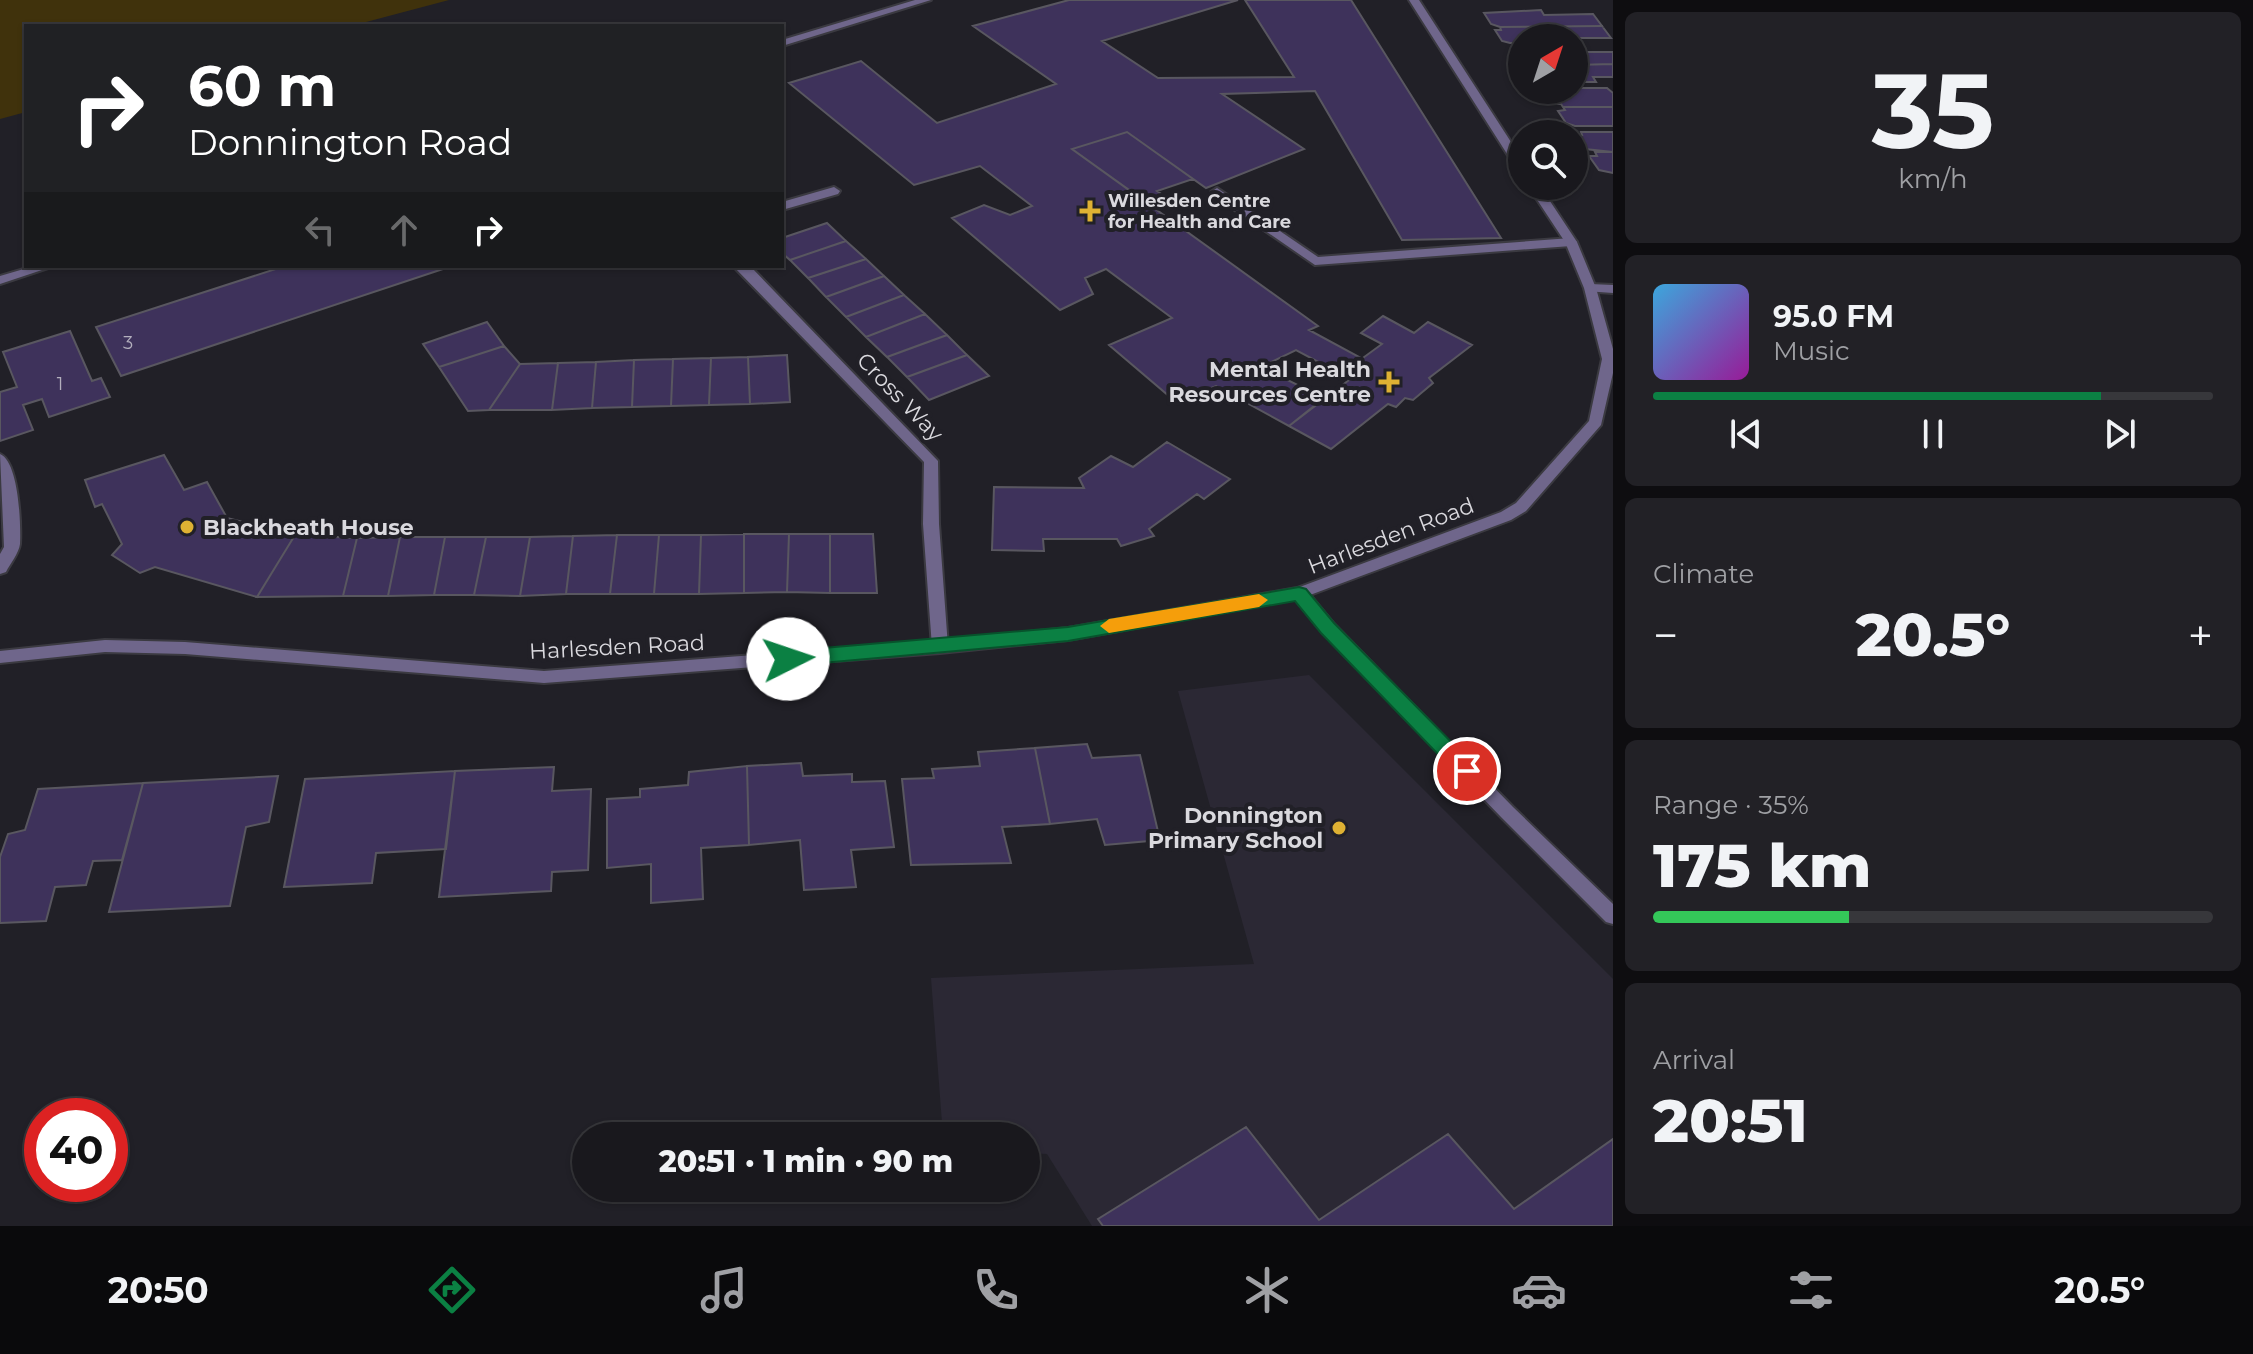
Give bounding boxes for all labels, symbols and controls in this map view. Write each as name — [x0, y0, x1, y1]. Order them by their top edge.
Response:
north arrow — [1508, 24, 1588, 104]
map controls — [1508, 24, 1588, 200]
text: 35 — [1872, 47, 1994, 174]
text: 60 m — [188, 52, 336, 120]
icon: right — [56, 56, 160, 160]
text: Donnington Road — [188, 120, 512, 164]
button: search — [1508, 120, 1588, 200]
text: km/h — [1898, 163, 1968, 195]
place label: Willesden Centre for Health and Care — [1108, 190, 1291, 233]
marker: Willesden Centre for Health and Care — [1079, 200, 1101, 222]
icon: left — [298, 208, 342, 252]
icon: ahead — [382, 208, 426, 252]
icon: right — [466, 208, 510, 252]
text: 95.0 FM — [1773, 298, 1894, 335]
house number: 3 — [123, 332, 133, 354]
text: Music — [1773, 335, 1850, 367]
street label: Cross Way — [851, 347, 949, 447]
place label: Mental Health Resources Centre — [1168, 356, 1371, 408]
marker: Mental Health Resources Centre — [1378, 371, 1400, 393]
house number: 1 — [57, 373, 63, 395]
icon: previous — [1724, 412, 1768, 456]
icon: pause — [1911, 412, 1955, 456]
icon: next — [2098, 412, 2142, 456]
street label: Harlesden Road — [1304, 492, 1478, 580]
place label: Blackheath House — [203, 514, 414, 541]
marker: Blackheath House — [178, 518, 196, 536]
text: Climate — [1653, 558, 1754, 590]
text: 20.5° — [1856, 598, 2010, 671]
text: − — [1653, 608, 1678, 662]
text: + — [2188, 608, 2213, 662]
position arrow — [746, 617, 830, 701]
street label: Harlesden Road — [528, 629, 706, 665]
pin — [1433, 737, 1501, 805]
icon: arrive — [1445, 749, 1489, 793]
text: Range · 35% — [1653, 789, 1809, 821]
place label: Donnington Primary School — [1148, 802, 1323, 854]
marker: Donnington Primary School — [1330, 819, 1348, 837]
text: 175 km — [1653, 829, 1871, 902]
text: Arrival — [1653, 1044, 1735, 1076]
text: 20:51 — [1653, 1084, 1808, 1157]
speed limit sign: 40 — [24, 1098, 128, 1202]
text: 20:51 · 1 min · 90 m — [659, 1143, 953, 1180]
icon: directions — [424, 1262, 480, 1318]
icon: music — [696, 1262, 752, 1318]
icon: phone — [968, 1262, 1024, 1318]
icon: climate — [1239, 1262, 1295, 1318]
icon: car — [1511, 1262, 1567, 1318]
icon: filters — [1783, 1262, 1839, 1318]
text: 20:50 — [108, 1268, 209, 1312]
text: 20.5° — [2054, 1268, 2145, 1312]

